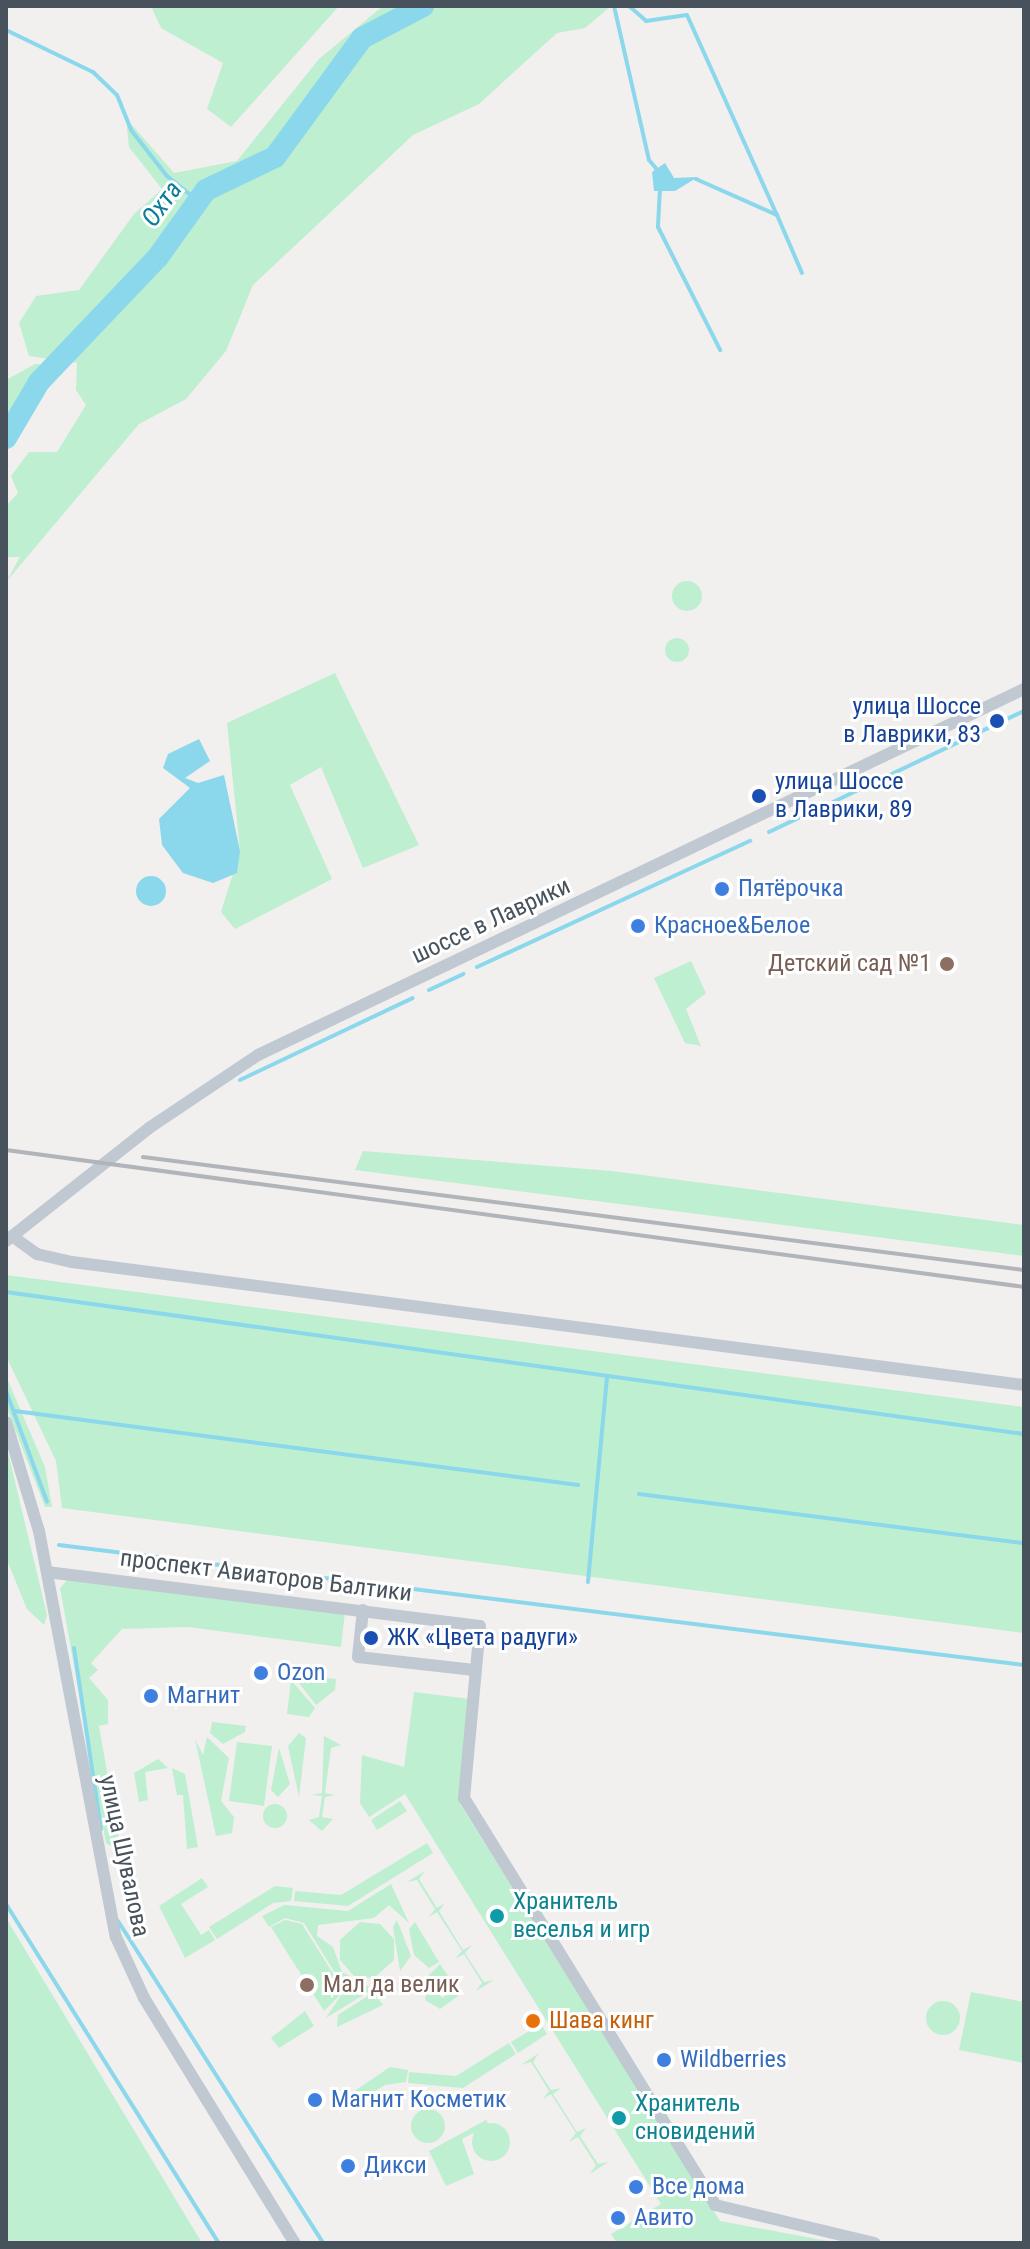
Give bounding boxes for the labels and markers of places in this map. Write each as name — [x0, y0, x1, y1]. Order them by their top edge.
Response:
place label: улица Шоссе в Лаврики, 83 — [843, 693, 981, 749]
marker: улица Шоссе в Лаврики, 83 — [988, 712, 1006, 730]
place label: улица Шоссе в Лаврики, 89 — [775, 768, 913, 824]
marker: улица Шоссе в Лаврики, 89 — [750, 787, 768, 805]
place label: Пятёрочка — [738, 875, 843, 903]
marker: Пятёрочка — [713, 880, 731, 898]
place label: Красное&Белое — [654, 912, 810, 940]
marker: Красное&Белое — [629, 917, 647, 935]
place label: Детский сад №1 — [768, 950, 931, 978]
marker: Детский сад №1 — [938, 955, 956, 973]
place label: ЖК «Цвета радуги» — [387, 1624, 578, 1652]
marker: ЖК «Цвета радуги» — [362, 1629, 380, 1647]
place label: Ozon — [277, 1659, 325, 1687]
marker: Ozon — [252, 1664, 270, 1682]
place label: Магнит — [167, 1682, 240, 1710]
marker: Магнит — [142, 1687, 160, 1705]
place label: Хранитель веселья и игр — [513, 1888, 650, 1944]
marker: Хранитель веселья и игр — [488, 1907, 506, 1925]
place label: Мал да велик — [323, 1971, 460, 1999]
marker: Мал да велик — [298, 1976, 316, 1994]
place label: Шава кинг — [549, 2007, 654, 2035]
marker: Шава кинг — [524, 2012, 542, 2030]
place label: Wildberries — [680, 2046, 787, 2074]
marker: Wildberries — [655, 2051, 673, 2069]
place label: Магнит Косметик — [331, 2086, 507, 2114]
place label: Хранитель сновидений — [635, 2090, 755, 2146]
marker: Магнит Косметик — [306, 2091, 324, 2109]
marker: Хранитель сновидений — [610, 2109, 628, 2127]
place label: Дикси — [364, 2152, 427, 2180]
marker: Дикси — [339, 2157, 357, 2175]
place label: Все дома — [652, 2173, 745, 2201]
marker: Все дома — [627, 2178, 645, 2196]
place label: Авито — [634, 2204, 694, 2232]
marker: Авито — [609, 2209, 627, 2227]

